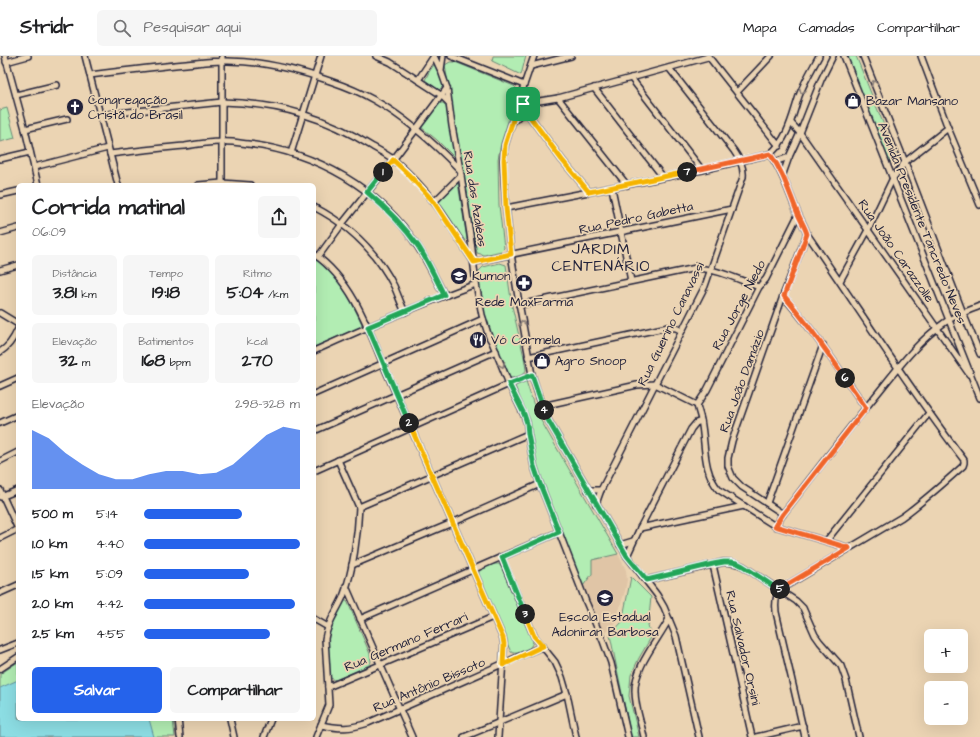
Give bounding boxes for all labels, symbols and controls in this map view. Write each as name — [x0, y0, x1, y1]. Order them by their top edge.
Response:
search box — [97, 10, 377, 46]
text: Stridr — [20, 14, 73, 41]
icon: search — [111, 17, 133, 39]
text: Pesquisar aqui — [143, 17, 241, 38]
text: Mapa — [743, 18, 777, 38]
text: Camadas — [799, 18, 855, 38]
text: Compartilhar — [877, 18, 960, 38]
one-way arrow — [871, 80, 879, 88]
pin — [506, 87, 540, 121]
one-way arrow — [798, 87, 806, 94]
place label: Congregação Cristã do Brasil — [88, 91, 183, 124]
shop icon: Bazar Mansano — [843, 91, 863, 111]
place label: Bazar Mansano — [866, 92, 959, 110]
icon: arrive — [512, 93, 534, 115]
church icon: Congregação Cristã do Brasil — [65, 97, 85, 117]
street label: Avenida Presidente Tancredo Neves — [873, 119, 971, 327]
street label: Rua das Azaléas — [459, 150, 491, 248]
pin: 1 — [373, 162, 393, 182]
pin: 7 — [677, 162, 697, 182]
text: 1 — [382, 164, 384, 179]
text: 7 — [684, 164, 690, 179]
text: Corrida matinal — [32, 192, 185, 223]
button: share — [258, 196, 300, 238]
street label: Rua João Carazzolle — [854, 196, 938, 306]
street label: Rua Pedro Gabetta — [577, 197, 695, 239]
text: 06:09 — [32, 223, 66, 241]
district label: JARDIM CENTENÁRIO — [551, 239, 651, 277]
street label: Rua Jorge Niedo — [708, 256, 771, 353]
street label: Rua Guerino Canavassi — [633, 259, 709, 389]
text: Distância — [53, 266, 97, 281]
text: Tempo — [149, 266, 183, 281]
text: Ritmo — [243, 266, 272, 281]
school or university icon: Kumon — [449, 266, 469, 286]
place label: Kumon — [472, 267, 511, 285]
pharmacy icon: Rede MaxFarma — [514, 273, 534, 293]
text: 3.81 — [53, 281, 77, 305]
text: 19:18 — [152, 281, 180, 305]
text: 5:04 — [226, 281, 264, 305]
text: km — [77, 287, 97, 302]
text: /km — [264, 287, 288, 302]
place label: Rede MaxFarma — [475, 293, 573, 311]
one-way arrow — [518, 320, 527, 326]
street label: Rua João Damázio — [715, 326, 769, 435]
restaurant icon: Vó Carmela — [468, 330, 488, 350]
place label: Vó Carmela — [491, 331, 561, 349]
text: Elevação — [53, 334, 97, 349]
text: Batimentos — [138, 334, 194, 349]
text: kcal — [247, 334, 268, 349]
text: 32 — [59, 349, 77, 373]
text: 168 — [141, 349, 165, 373]
text: 270 — [242, 349, 273, 373]
shop icon: Agro Snoop — [532, 351, 552, 371]
place label: Agro Snoop — [555, 352, 626, 371]
text: m — [77, 355, 90, 370]
text: bpm — [165, 355, 191, 370]
one-way arrow — [497, 361, 505, 368]
pin: 6 — [835, 368, 855, 388]
text: 6 — [842, 370, 848, 385]
text: Elevação — [32, 395, 84, 413]
text: 298–328 m — [235, 395, 300, 413]
pin: 4 — [534, 400, 554, 420]
text: 4 — [540, 402, 548, 417]
pin: 2 — [399, 413, 419, 433]
text: 2 — [406, 415, 412, 430]
text: 500 m — [32, 505, 73, 523]
text: 5:14 — [96, 505, 118, 523]
text: 1.0 km — [32, 535, 67, 553]
text: 4:40 — [96, 535, 124, 553]
text: 1.5 km — [32, 565, 68, 583]
text: 5:09 — [96, 565, 123, 583]
pin: 5 — [770, 579, 790, 599]
text: 5 — [776, 581, 784, 596]
school or university icon: Escola Estadual Adoniran Barbosa — [595, 588, 615, 608]
street label: Rua Salvador Orsini — [721, 589, 765, 707]
text: 2.0 km — [32, 595, 73, 613]
text: 4:42 — [96, 595, 123, 613]
pin: 3 — [515, 604, 535, 624]
text: 3 — [522, 606, 528, 621]
street label: Rua Germano Ferrari — [341, 608, 471, 676]
place label: Escola Estadual Adoniran Barbosa — [551, 608, 659, 641]
text: 2.5 km — [32, 625, 74, 643]
text: 4:55 — [96, 625, 125, 643]
map controls — [924, 629, 968, 725]
button: + — [924, 629, 968, 673]
street label: Rua Antônio Bissoto — [370, 653, 488, 717]
button: Salvar — [32, 667, 162, 713]
button: Compartilhar — [170, 667, 300, 713]
button: − — [924, 681, 968, 725]

